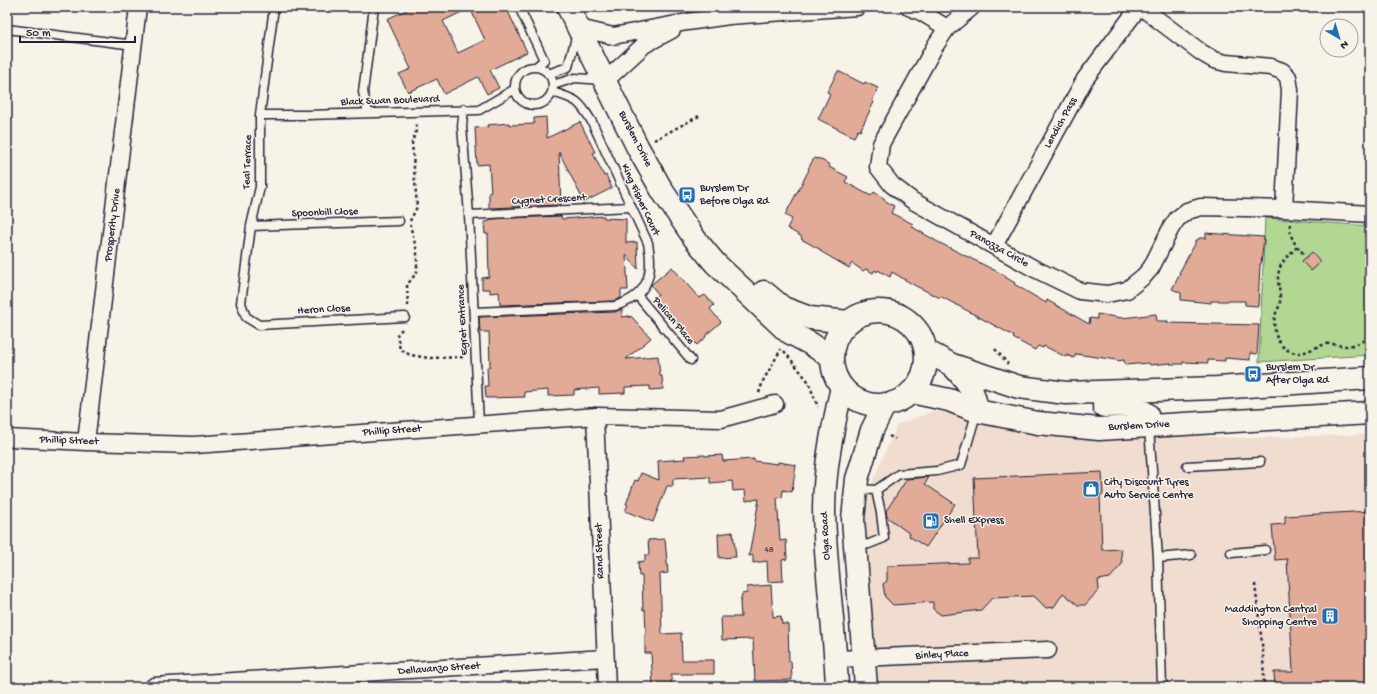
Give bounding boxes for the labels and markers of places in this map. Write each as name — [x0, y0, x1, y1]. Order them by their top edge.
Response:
place label: Burslem Dr Before Olga Rd — [699, 183, 770, 208]
bus stop icon: Burslem Dr Before Olga Rd — [677, 185, 697, 205]
place label: Burslem Dr After Olga Rd — [1265, 362, 1330, 387]
bus stop icon: Burslem Dr After Olga Rd — [1243, 364, 1263, 384]
place label: City Discount Tyres Auto Service Centre — [1104, 477, 1194, 502]
shop icon: City Discount Tyres Auto Service Centre — [1081, 479, 1101, 499]
fuel station icon: Shell Express — [921, 511, 941, 531]
place label: Shell Express — [944, 515, 1005, 527]
place label: Maddington Central Shopping Centre — [1225, 604, 1318, 629]
building icon: Maddington Central Shopping Centre — [1320, 606, 1340, 626]

